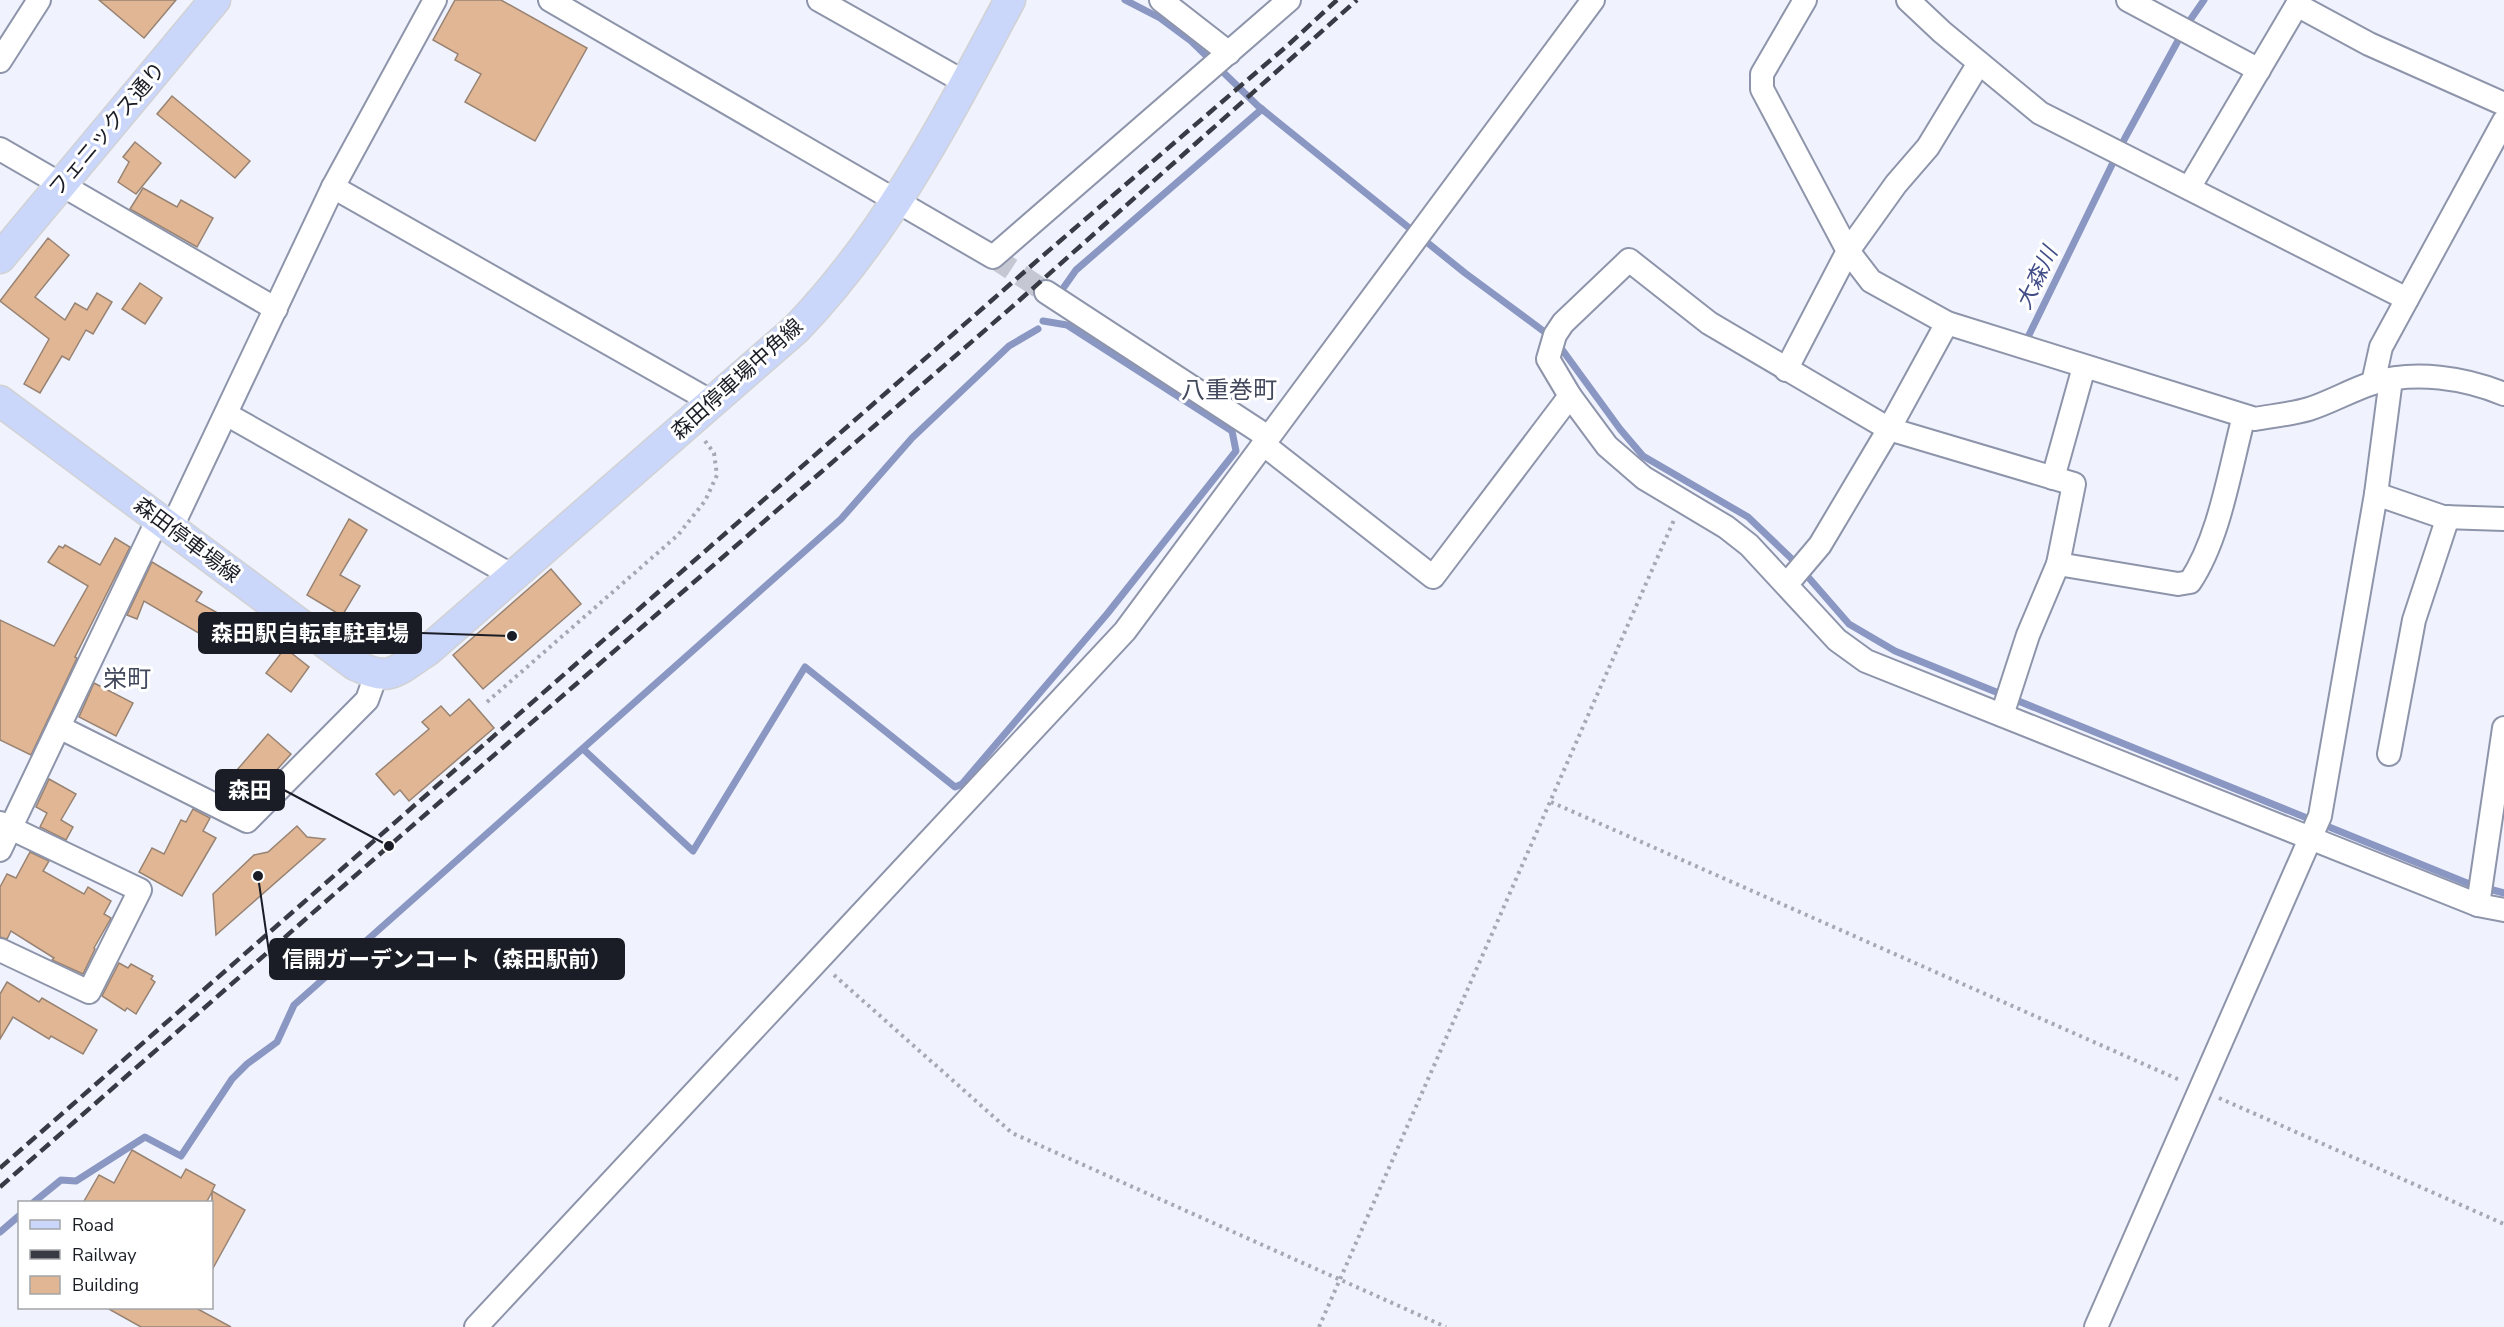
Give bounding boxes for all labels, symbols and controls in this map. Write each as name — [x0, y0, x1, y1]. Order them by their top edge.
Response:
street label: フェニックス通り — [42, 56, 172, 202]
water label: 大森川 — [2009, 240, 2066, 314]
street label: 森田停車場中角線 — [665, 312, 809, 446]
district label: 八重巻町 — [1181, 374, 1277, 406]
street label: 森田停車場線 — [128, 491, 246, 589]
callout: 森田駅自転車駐車場 — [199, 613, 421, 653]
text: 森田駅自転車駐車場 — [211, 619, 409, 649]
district label: 栄町 — [103, 663, 151, 695]
callout: 森田 — [216, 770, 284, 810]
text: 森田 — [228, 776, 272, 806]
callout: 信開ガーデンコート（森田駅前） — [270, 939, 624, 979]
text: 信開ガーデンコート（森田駅前） — [282, 945, 612, 975]
legend — [18, 1201, 213, 1309]
text: Road — [72, 1213, 114, 1237]
text: Railway — [72, 1243, 137, 1267]
text: Building — [72, 1273, 139, 1297]

